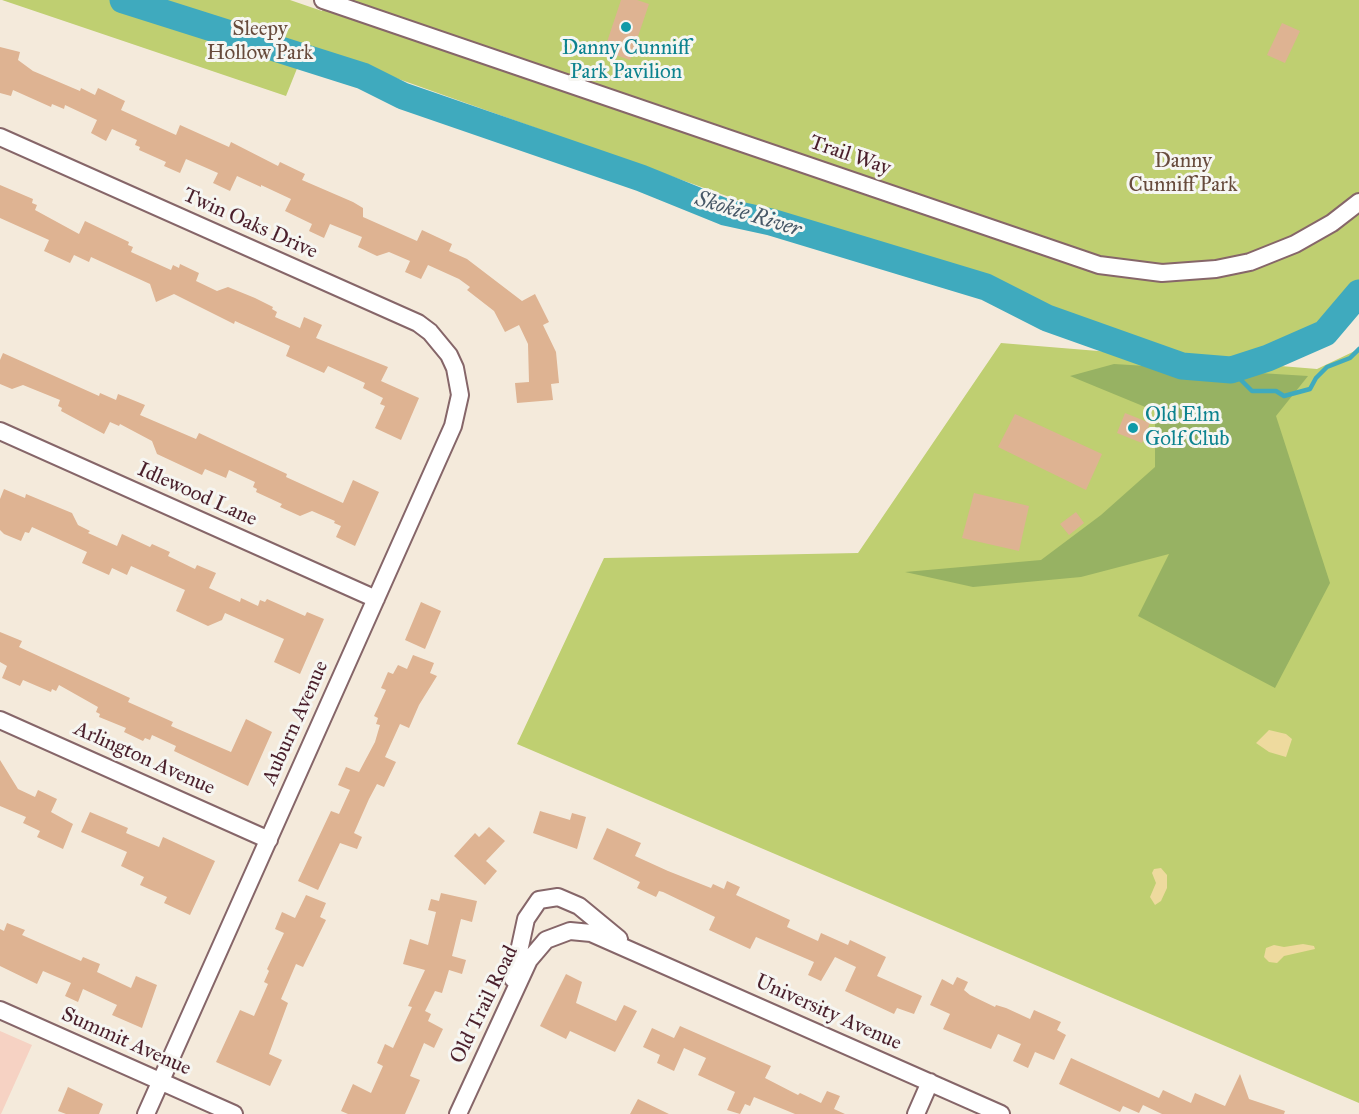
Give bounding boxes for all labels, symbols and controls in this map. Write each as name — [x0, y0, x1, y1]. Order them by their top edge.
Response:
park label: Sleepy Hollow Park — [207, 17, 313, 67]
marker: Danny Cunniff Park Pavilion — [619, 20, 633, 34]
place label: Danny Cunniff Park Pavilion — [562, 36, 690, 86]
street label: Trail Way — [806, 130, 894, 182]
park label: Danny Cunniff Park — [1128, 149, 1238, 199]
street label: Twin Oaks Drive — [179, 183, 321, 265]
water label: Skokie River — [692, 186, 804, 244]
place label: Old Elm Golf Club — [1145, 403, 1230, 453]
marker: Old Elm Golf Club — [1126, 421, 1140, 435]
street label: Idlewood Lane — [133, 457, 261, 533]
street label: Auburn Avenue — [257, 657, 335, 789]
street label: Arlington Avenue — [70, 717, 218, 801]
street label: Old Trail Road — [446, 942, 524, 1068]
street label: University Avenue — [751, 969, 905, 1057]
street label: Summit Avenue — [57, 1002, 195, 1082]

